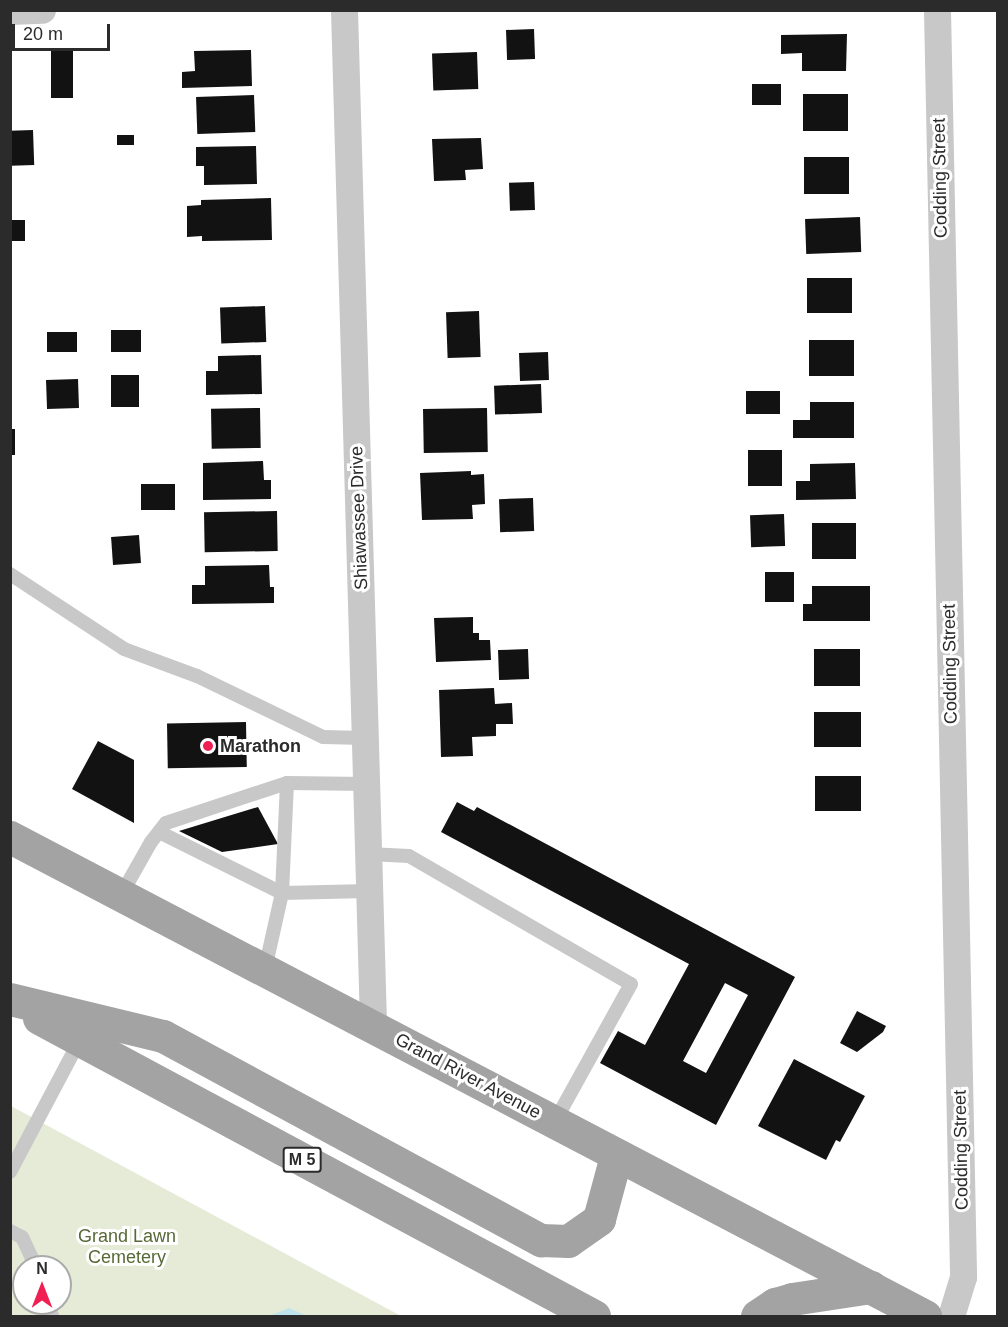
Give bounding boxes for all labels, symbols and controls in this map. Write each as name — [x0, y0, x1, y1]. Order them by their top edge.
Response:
scale bar — [15, 12, 112, 50]
text: 20 m — [23, 24, 63, 44]
street label: Codding Street — [928, 118, 952, 238]
street label: Shiawassee Drive — [346, 446, 372, 590]
street label: Codding Street — [938, 604, 962, 724]
place label: Marathon — [220, 735, 301, 757]
marker: Marathon — [201, 739, 215, 753]
street label: Grand River Avenue — [391, 1028, 545, 1124]
street label: Codding Street — [949, 1090, 973, 1210]
road number: M 5 — [282, 1147, 322, 1173]
park label: Grand Lawn Cemetery — [78, 1226, 176, 1268]
north arrow — [12, 1255, 72, 1315]
text: N — [36, 1260, 48, 1277]

